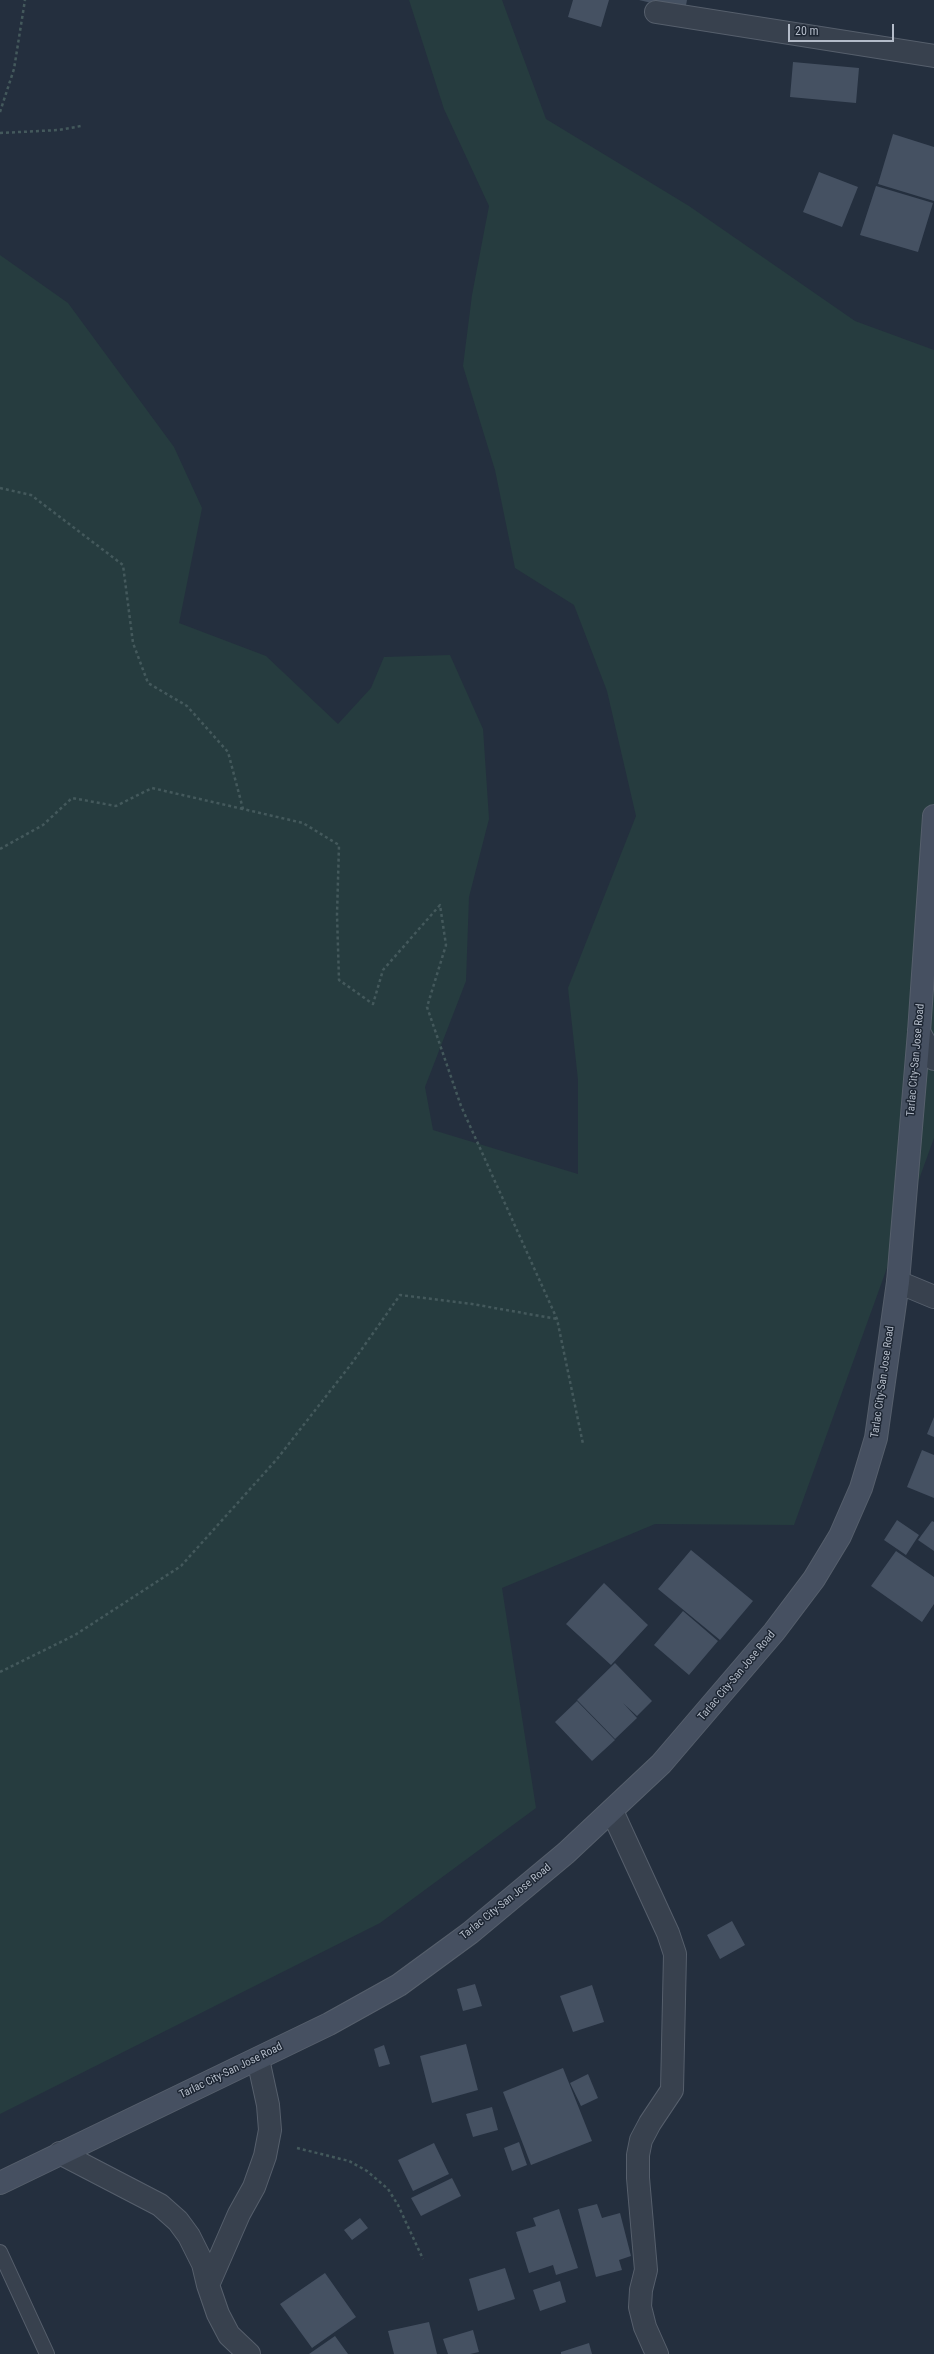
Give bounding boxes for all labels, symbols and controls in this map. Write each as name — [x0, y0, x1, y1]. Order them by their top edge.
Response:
scale bar — [790, 16, 896, 42]
text: 20 m — [795, 24, 819, 38]
street label: Tarlac City-San Jose Road — [905, 1003, 927, 1117]
street label: Tarlac City-San Jose Road — [869, 1325, 897, 1439]
street label: Tarlac City-San Jose Road — [696, 1629, 778, 1723]
street label: Tarlac City-San Jose Road — [458, 1861, 554, 1943]
street label: Tarlac City-San Jose Road — [177, 2040, 285, 2102]

